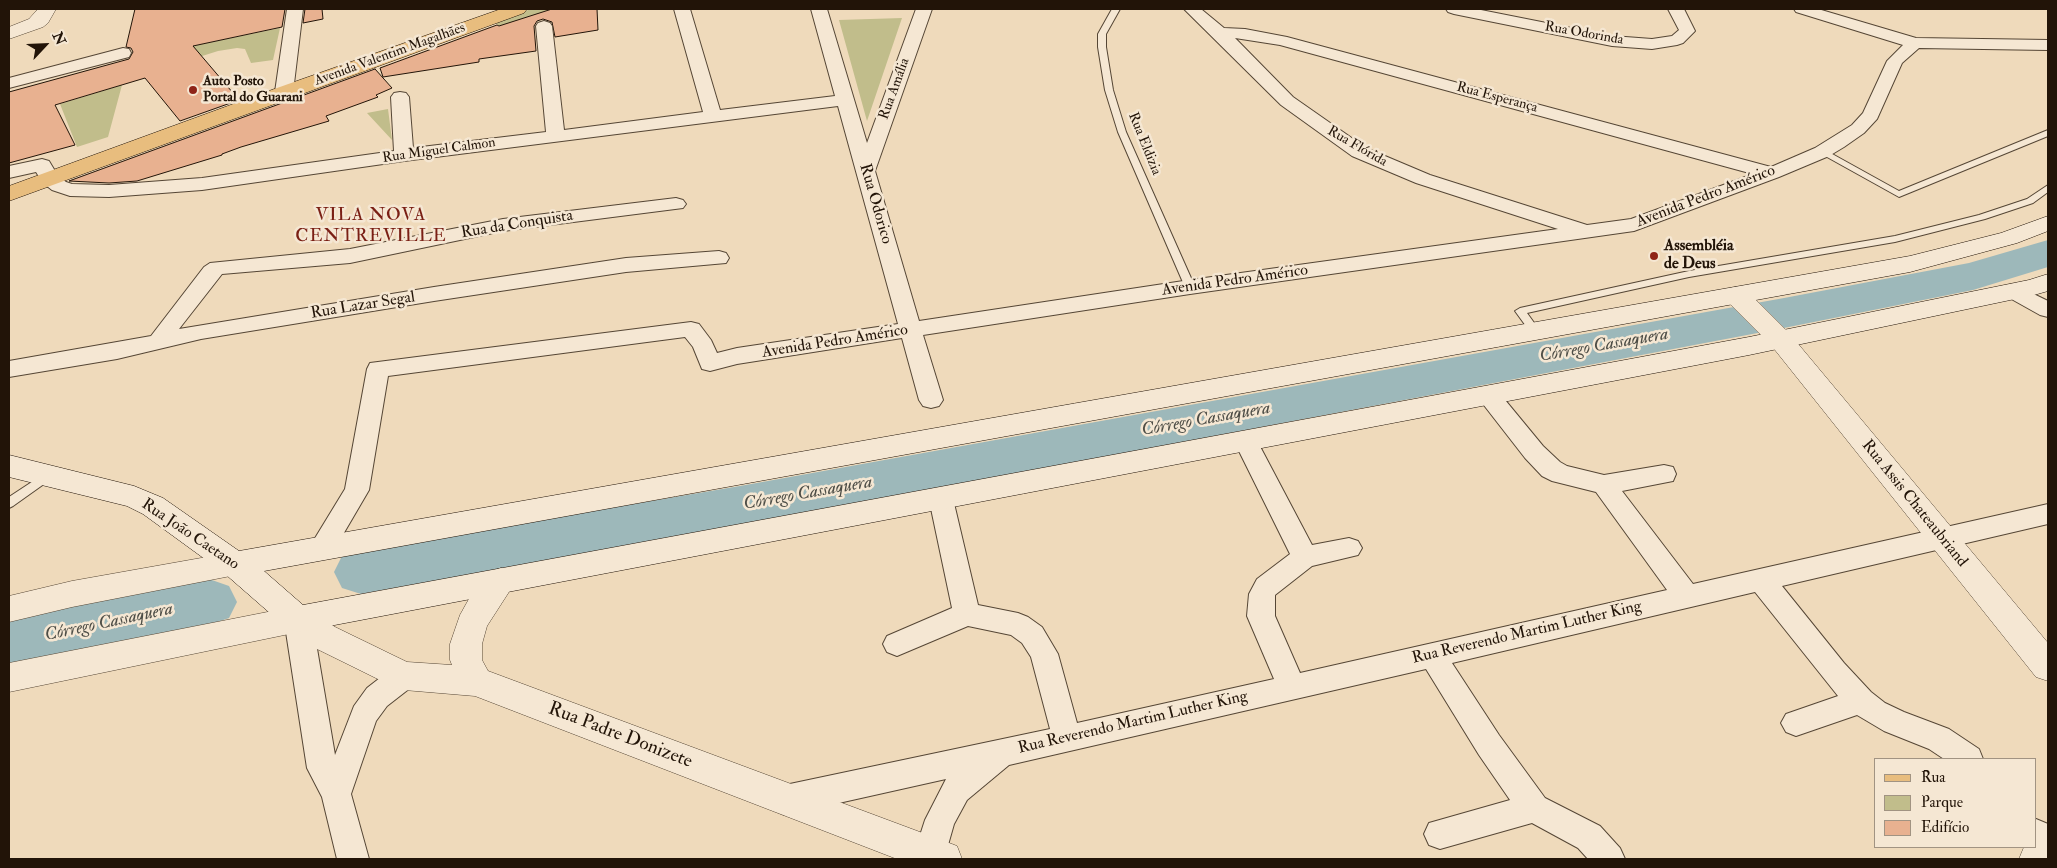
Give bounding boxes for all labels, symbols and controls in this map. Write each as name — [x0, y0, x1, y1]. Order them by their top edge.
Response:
street label: Rua Odorinda — [1543, 19, 1625, 49]
north arrow — [20, 20, 70, 70]
street label: Avenida Valentim Magalhães — [312, 20, 468, 90]
text: N — [49, 29, 69, 48]
street label: Rua Amália — [876, 56, 914, 122]
place label: Auto Posto Portal do Guarani — [203, 74, 303, 106]
street label: Rua Esperança — [1455, 79, 1539, 117]
marker: Auto Posto Portal do Guarani — [187, 84, 199, 96]
street label: Rua Eldizia — [1124, 110, 1164, 178]
street label: Rua Flórida — [1324, 123, 1390, 171]
street label: Rua Miguel Calmon — [381, 135, 497, 167]
street label: Rua Odorico — [854, 162, 896, 246]
street label: Avenida Pedro Américo — [1634, 162, 1778, 232]
district label: VILA NOVA CENTREVILLE — [294, 205, 448, 248]
street label: Rua da Conquista — [460, 207, 574, 243]
place label: Assembléia de Deus — [1664, 237, 1733, 275]
marker: Assembléia de Deus — [1648, 250, 1660, 262]
street label: Avenida Pedro Américo — [1161, 261, 1309, 301]
street label: Rua Lazar Segal — [309, 288, 417, 324]
street label: Avenida Pedro Américo — [761, 321, 909, 363]
water label: Córrego Cassaquera — [1538, 324, 1670, 368]
water label: Córrego Cassaquera — [1140, 398, 1272, 442]
street label: Rua Assis Chateaubriand — [1857, 437, 1971, 571]
water label: Córrego Cassaquera — [742, 472, 874, 516]
street label: Rua João Caetano — [138, 495, 242, 575]
street label: Rua Reverendo Martim Luther King — [1410, 597, 1644, 669]
water label: Córrego Cassaquera — [43, 599, 175, 647]
street label: Rua Reverendo Martim Luther King — [1016, 687, 1250, 759]
street label: Rua Padre Donizete — [545, 698, 695, 774]
legend — [1874, 758, 2037, 848]
text: Rua — [1921, 768, 1946, 787]
text: Parque — [1921, 793, 1963, 812]
text: Edifício — [1921, 818, 1969, 837]

